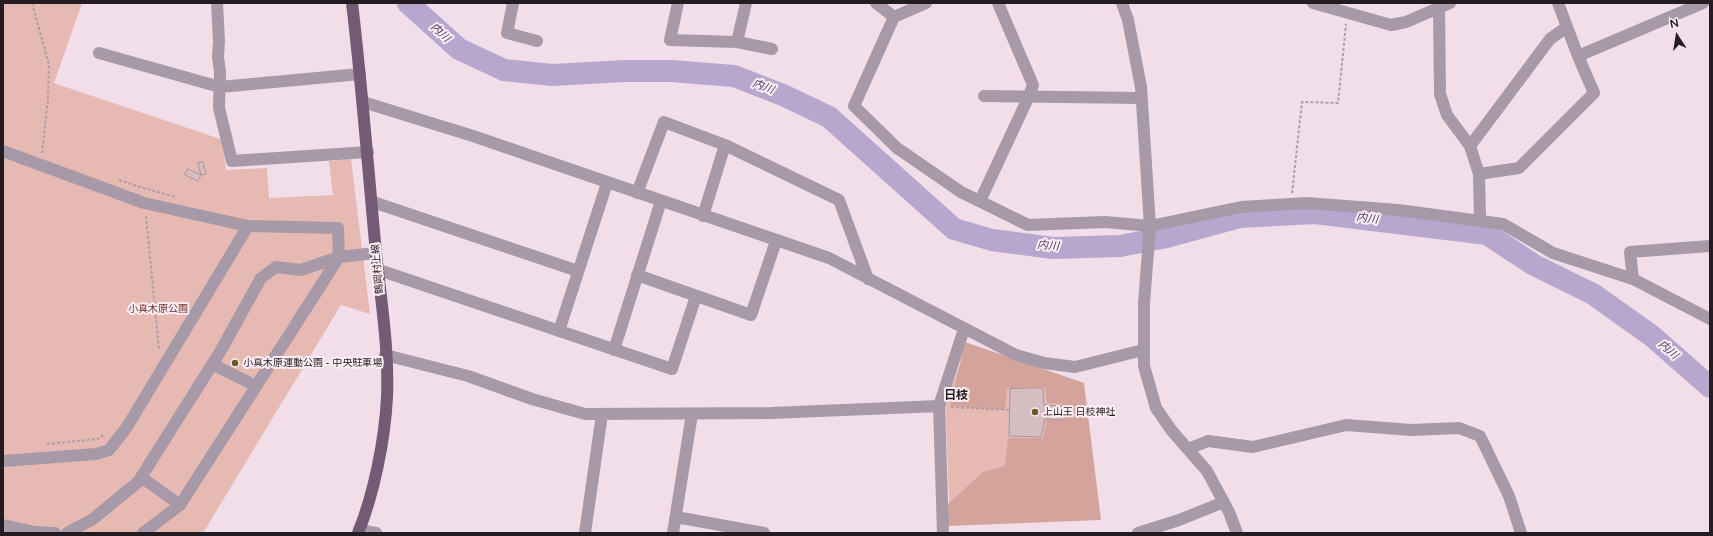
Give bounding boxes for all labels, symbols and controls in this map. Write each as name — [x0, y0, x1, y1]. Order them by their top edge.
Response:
north arrow — [1657, 16, 1697, 56]
text: N — [1669, 16, 1680, 31]
water label: 内川 — [427, 21, 453, 45]
water label: 内川 — [750, 77, 776, 97]
water label: 内川 — [1355, 211, 1379, 227]
water label: 内川 — [1036, 238, 1060, 254]
street label: 鶴岡村上線 — [370, 244, 386, 294]
park label: 小真木原公園 — [128, 303, 188, 315]
water label: 内川 — [1655, 338, 1681, 362]
place label: 小真木原運動公園 - 中央駐車場 — [243, 357, 382, 369]
marker: 小真木原運動公園 - 中央駐車場 — [230, 358, 240, 368]
district label: 日枝 — [944, 389, 968, 403]
place label: 上山王 日枝神社 — [1043, 406, 1116, 418]
marker: 上山王 日枝神社 — [1030, 407, 1040, 417]

